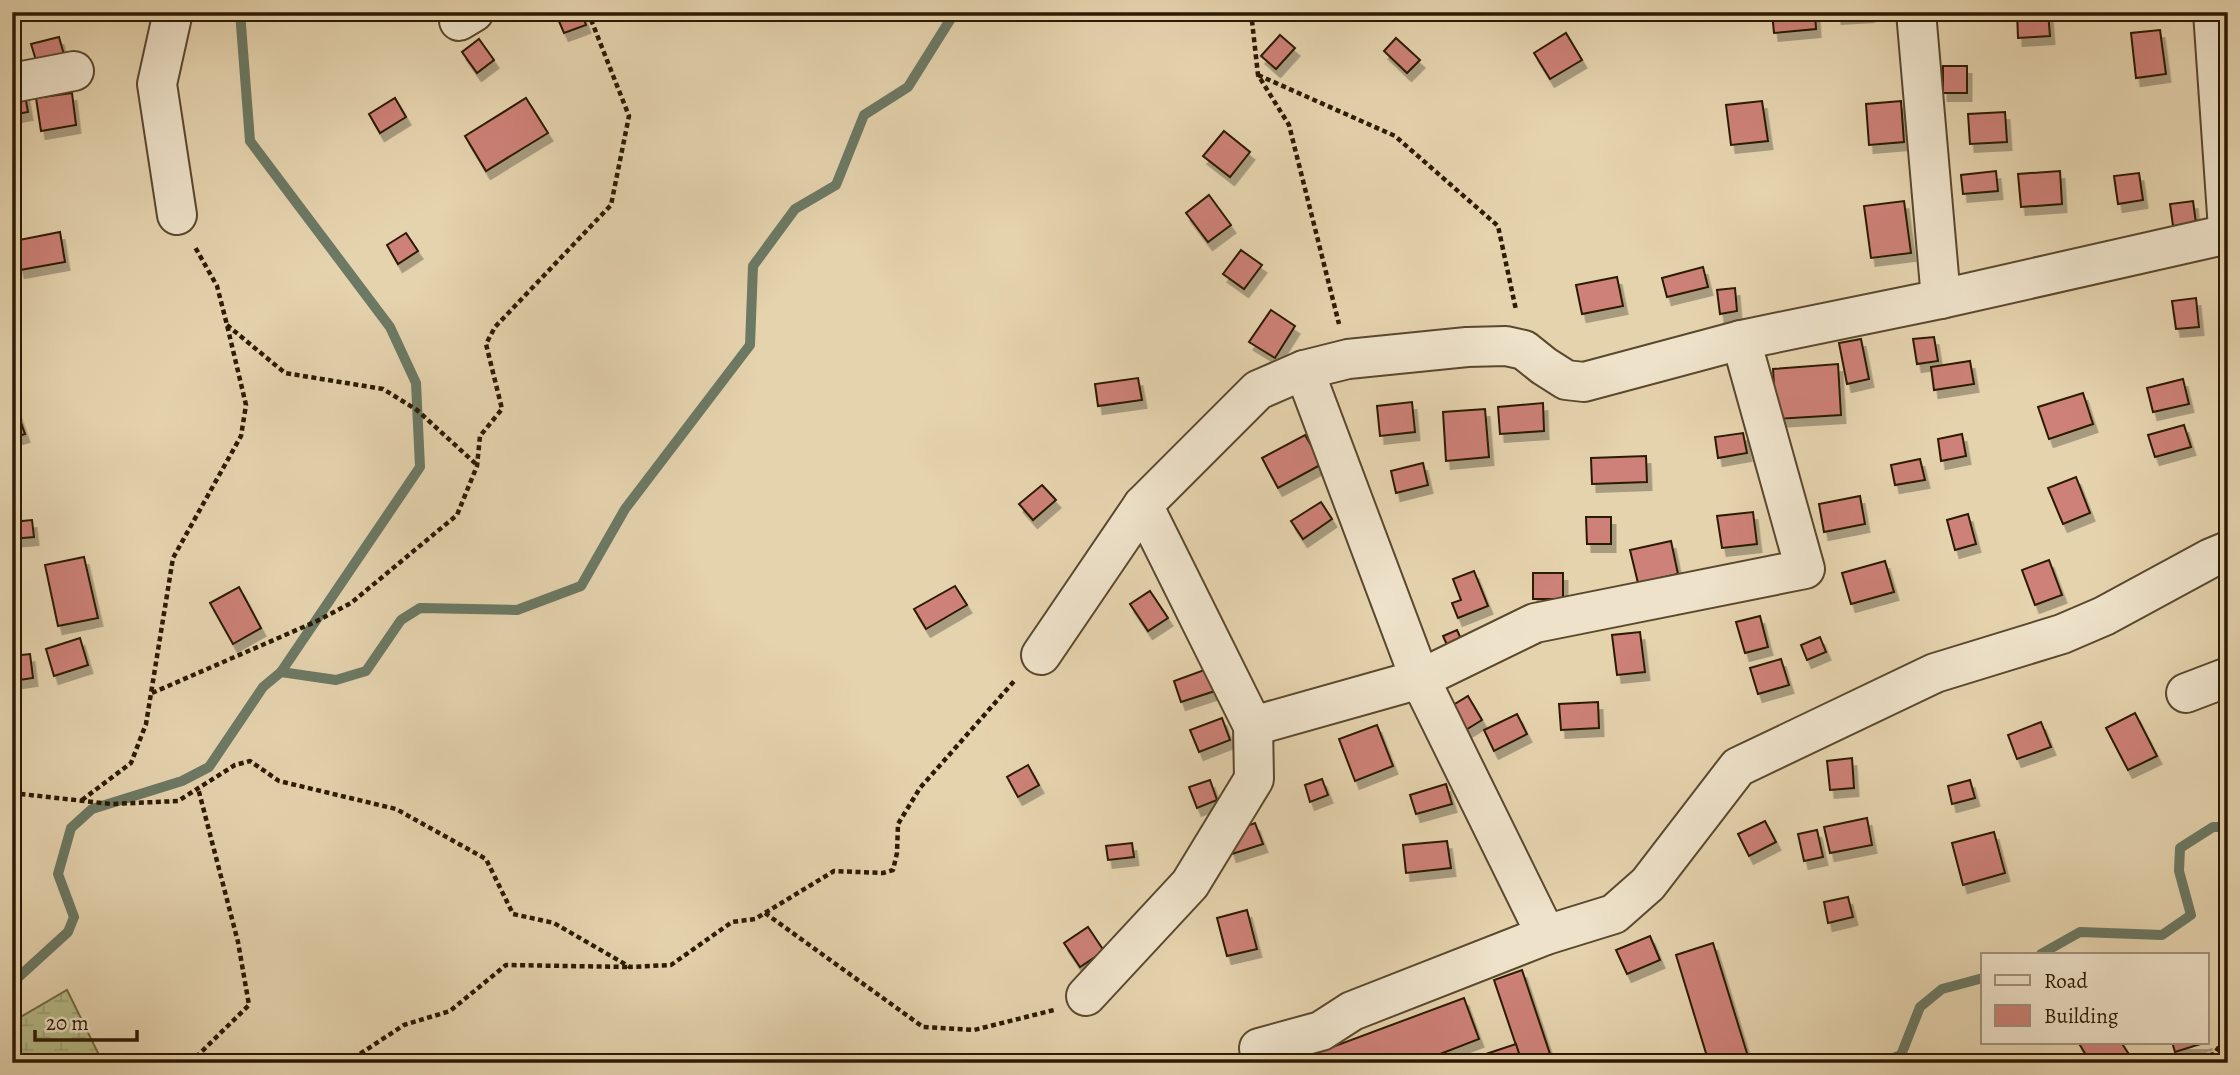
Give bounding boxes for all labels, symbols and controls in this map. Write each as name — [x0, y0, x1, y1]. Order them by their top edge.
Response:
legend — [1981, 953, 2208, 1044]
text: Road — [2044, 967, 2088, 995]
scale bar — [35, 998, 136, 1042]
text: Building — [2044, 1002, 2119, 1030]
text: 20 m — [46, 1009, 89, 1037]

